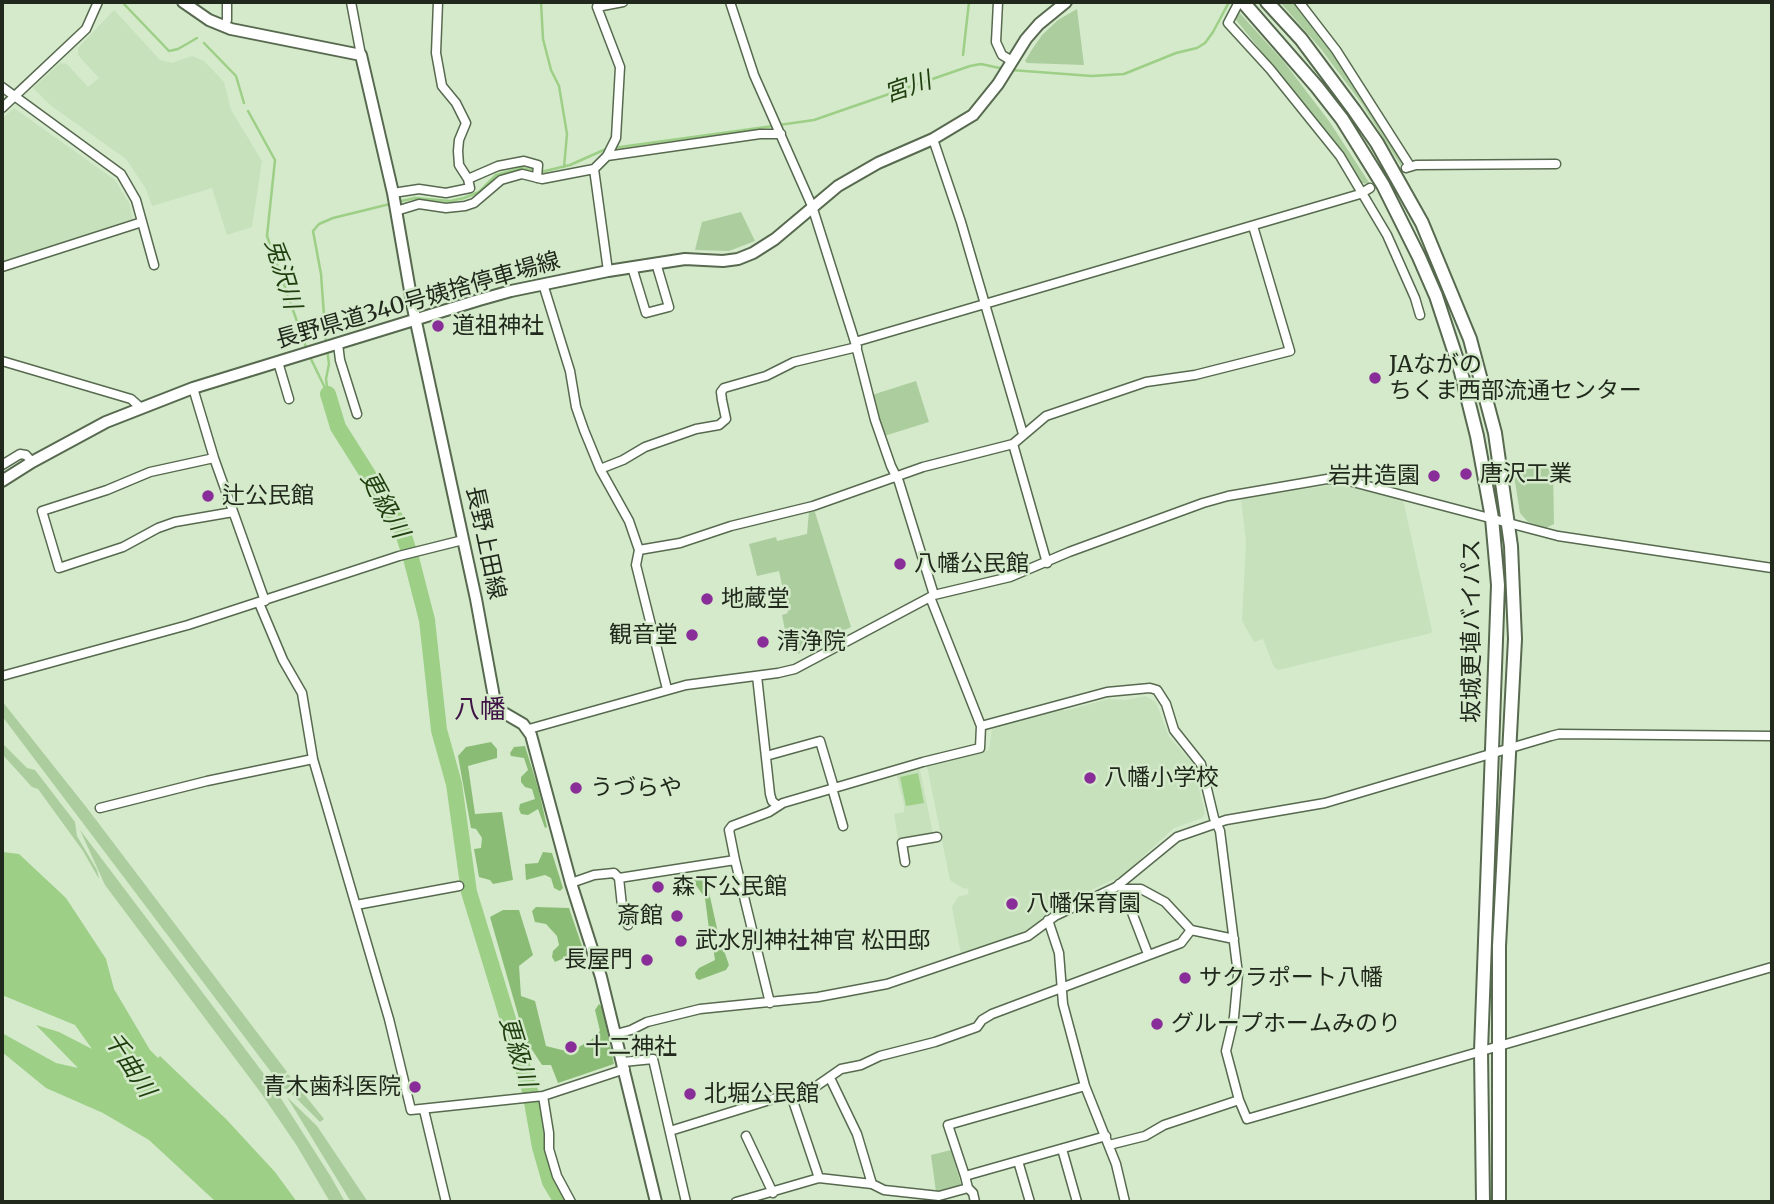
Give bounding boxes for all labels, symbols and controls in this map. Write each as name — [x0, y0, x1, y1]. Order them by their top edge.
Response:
water label: 宮川 — [881, 67, 935, 109]
water label: 兎沢川 — [258, 235, 306, 313]
street label: 長野県道340号姨捨停車場線 — [273, 247, 563, 355]
place label: 道祖神社 — [452, 312, 544, 340]
marker: 道祖神社 — [430, 318, 446, 334]
place label: JAながの ちくま西部流通センター — [1389, 351, 1642, 405]
marker: JAながの ちくま西部流通センター — [1367, 370, 1383, 386]
place label: 唐沢工業 — [1480, 460, 1572, 488]
place label: 岩井造園 — [1328, 462, 1420, 490]
marker: 唐沢工業 — [1458, 466, 1474, 482]
water label: 更級川 — [354, 467, 414, 543]
marker: 岩井造園 — [1426, 468, 1442, 484]
place label: 辻公民館 — [222, 482, 314, 510]
street label: 長野上田線 — [460, 484, 510, 602]
marker: 辻公民館 — [200, 488, 216, 504]
street label: 坂城更埴バイパス — [1458, 539, 1486, 723]
place label: 八幡公民館 — [914, 550, 1029, 578]
marker: 八幡公民館 — [892, 556, 908, 572]
place label: 地蔵堂 — [721, 585, 790, 613]
marker: 地蔵堂 — [699, 591, 715, 607]
place label: 観音堂 — [609, 621, 678, 649]
marker: 観音堂 — [684, 627, 700, 643]
place label: 清浄院 — [777, 628, 846, 656]
marker: 清浄院 — [755, 634, 771, 650]
district label: 八幡 — [454, 695, 506, 727]
place label: 八幡小学校 — [1104, 764, 1219, 792]
marker: 八幡小学校 — [1082, 770, 1098, 786]
place label: うづらや — [590, 774, 682, 802]
marker: うづらや — [568, 780, 584, 796]
place label: 森下公民館 — [672, 873, 787, 901]
marker: 森下公民館 — [650, 879, 666, 895]
place label: 八幡保育園 — [1026, 890, 1141, 918]
marker: 八幡保育園 — [1004, 896, 1020, 912]
place label: 斎館 — [617, 902, 663, 930]
marker: 斎館 — [669, 908, 685, 924]
place label: 武水別神社神官 松田邸 — [695, 927, 930, 955]
marker: 武水別神社神官 松田邸 — [673, 933, 689, 949]
place label: 長屋門 — [564, 946, 633, 974]
marker: 長屋門 — [639, 952, 655, 968]
place label: サクラポート八幡 — [1199, 964, 1383, 992]
marker: サクラポート八幡 — [1177, 970, 1193, 986]
place label: グループホームみのり — [1171, 1010, 1401, 1038]
water label: 更級川 — [493, 1013, 541, 1091]
marker: グループホームみのり — [1149, 1016, 1165, 1032]
water label: 千曲川 — [97, 1027, 161, 1103]
place label: 十二神社 — [585, 1033, 677, 1061]
marker: 十二神社 — [563, 1039, 579, 1055]
place label: 青木歯科医院 — [263, 1073, 401, 1101]
marker: 青木歯科医院 — [407, 1079, 423, 1095]
place label: 北堀公民館 — [704, 1080, 819, 1108]
marker: 北堀公民館 — [682, 1086, 698, 1102]

